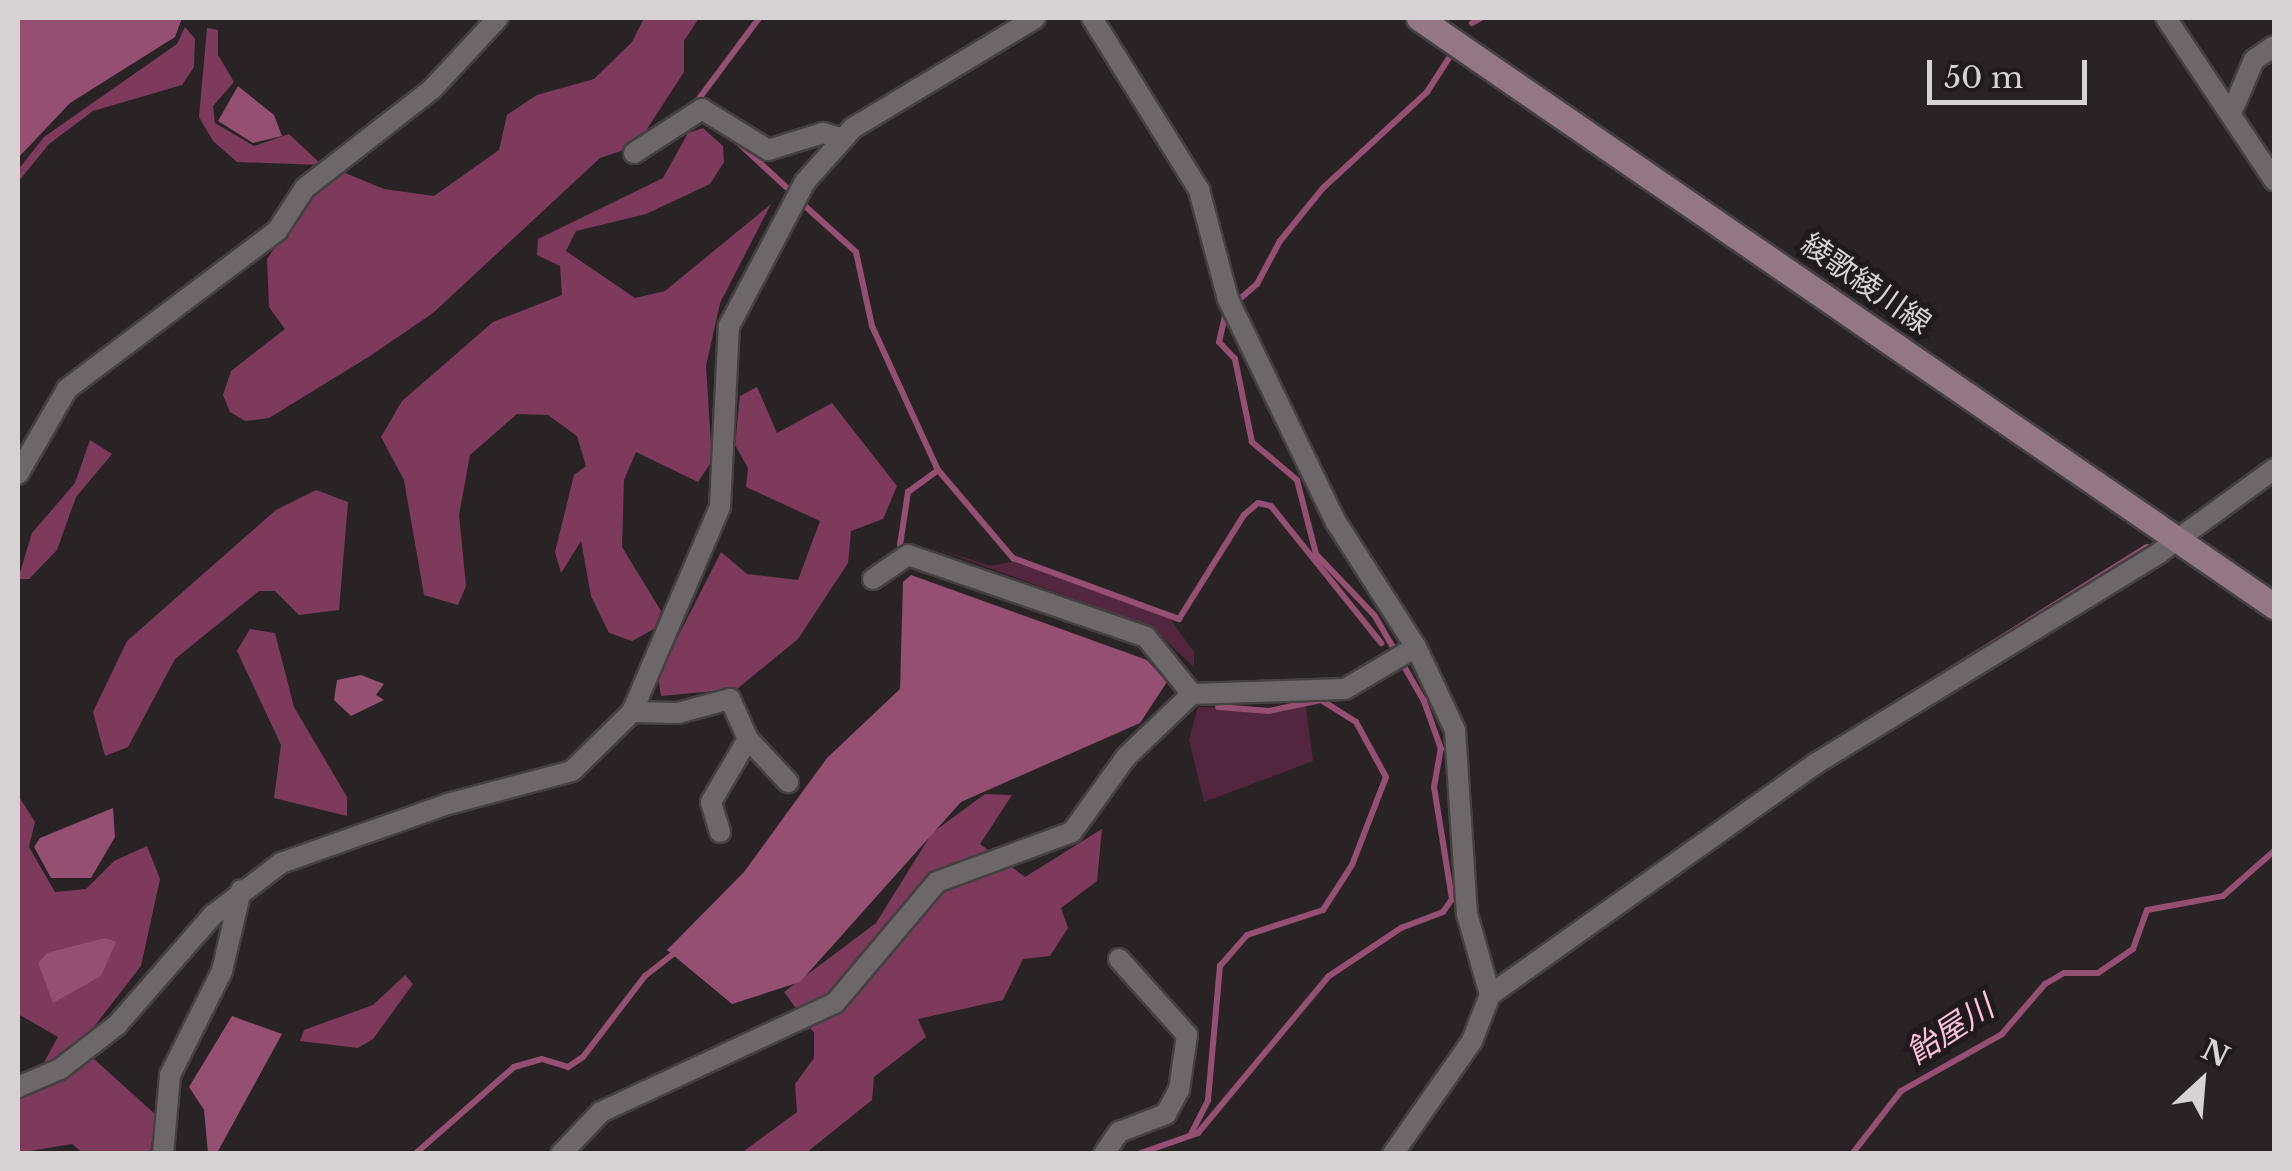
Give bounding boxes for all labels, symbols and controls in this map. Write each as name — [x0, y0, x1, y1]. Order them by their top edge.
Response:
scale bar — [1932, 40, 2092, 102]
text: 50 m — [1944, 59, 2023, 96]
street label: 綾歌綾川線 — [1794, 226, 1938, 342]
water label: 飴屋川 — [1899, 988, 2001, 1072]
north arrow — [2152, 1031, 2252, 1131]
text: N — [2196, 1032, 2235, 1075]

